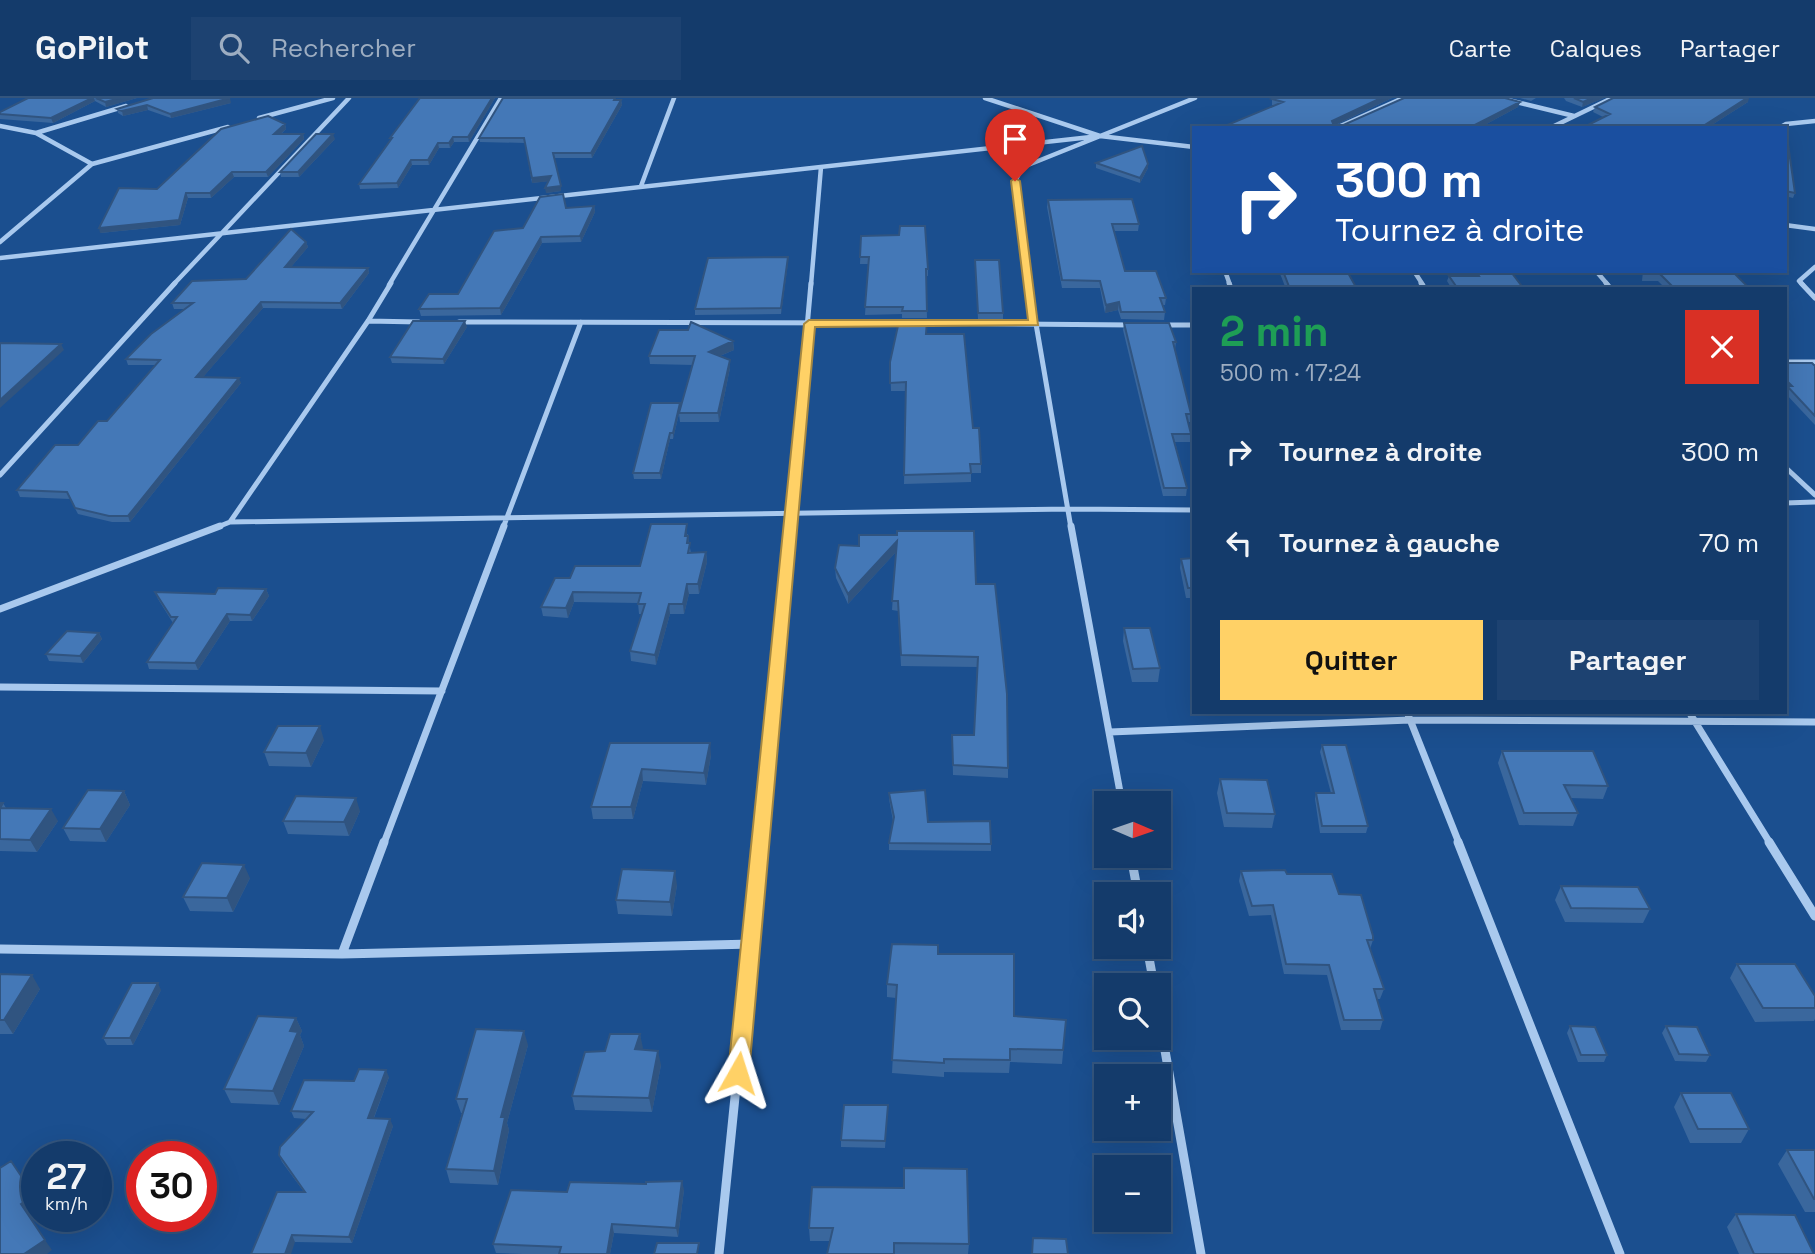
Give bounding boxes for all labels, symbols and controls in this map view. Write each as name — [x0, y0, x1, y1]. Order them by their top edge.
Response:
search box — [191, 17, 681, 80]
text: GoPilot — [35, 27, 149, 69]
icon: search — [215, 29, 253, 67]
text: Rechercher — [271, 31, 416, 65]
text: Carte — [1449, 33, 1512, 64]
text: Calques — [1550, 33, 1642, 64]
text: Partager — [1680, 33, 1780, 64]
pin — [985, 109, 1045, 181]
icon: arrive — [996, 120, 1034, 158]
text: 300 m — [1335, 149, 1483, 211]
icon: right — [1220, 154, 1311, 245]
text: Tournez à droite — [1335, 210, 1584, 250]
text: 2 min — [1220, 305, 1329, 358]
button: close — [1685, 310, 1759, 384]
text: 500 m · 17:24 — [1220, 358, 1361, 388]
icon: right — [1220, 433, 1258, 471]
text: Tournez à droite — [1279, 435, 1482, 469]
text: 300 m — [1681, 435, 1759, 469]
icon: left — [1220, 524, 1258, 562]
text: Tournez à gauche — [1279, 526, 1500, 560]
text: 70 m — [1699, 526, 1759, 560]
button: Quitter — [1220, 620, 1483, 700]
button: Partager — [1497, 620, 1759, 700]
north arrow — [1094, 791, 1171, 868]
map controls — [1094, 791, 1171, 1232]
button: sound — [1094, 882, 1171, 959]
button: search — [1094, 973, 1171, 1050]
position arrow — [701, 1036, 775, 1110]
button: + — [1094, 1064, 1171, 1141]
speed limit sign: 30 — [126, 1141, 217, 1232]
text: 27 — [47, 1155, 86, 1199]
button: − — [1094, 1155, 1171, 1232]
text: km/h — [45, 1192, 88, 1215]

